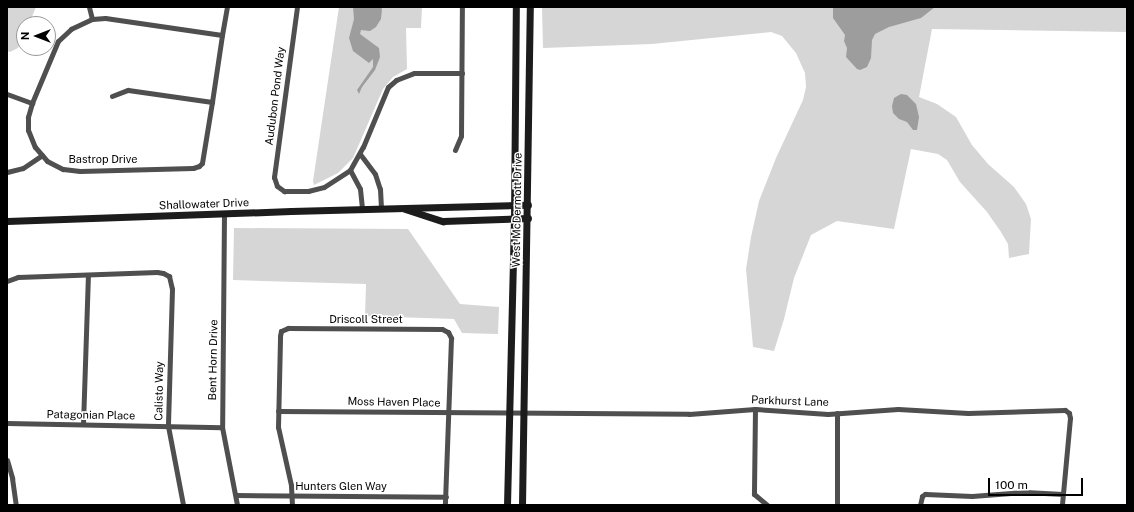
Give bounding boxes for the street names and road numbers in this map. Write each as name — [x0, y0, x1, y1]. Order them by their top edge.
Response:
street label: Audubon Pond Way — [262, 46, 288, 146]
street label: Bastrop Drive — [68, 152, 138, 166]
street label: West McDermott Drive — [509, 152, 525, 268]
street label: Shallowater Drive — [159, 196, 249, 212]
street label: Driscoll Street — [329, 312, 403, 326]
street label: Bent Horn Drive — [206, 319, 220, 401]
street label: Calisto Way — [152, 361, 166, 421]
street label: Parkhurst Lane — [751, 393, 829, 409]
street label: Moss Haven Place — [347, 395, 441, 409]
street label: Patagonian Place — [47, 408, 135, 422]
street label: Hunters Glen Way — [295, 479, 387, 493]

